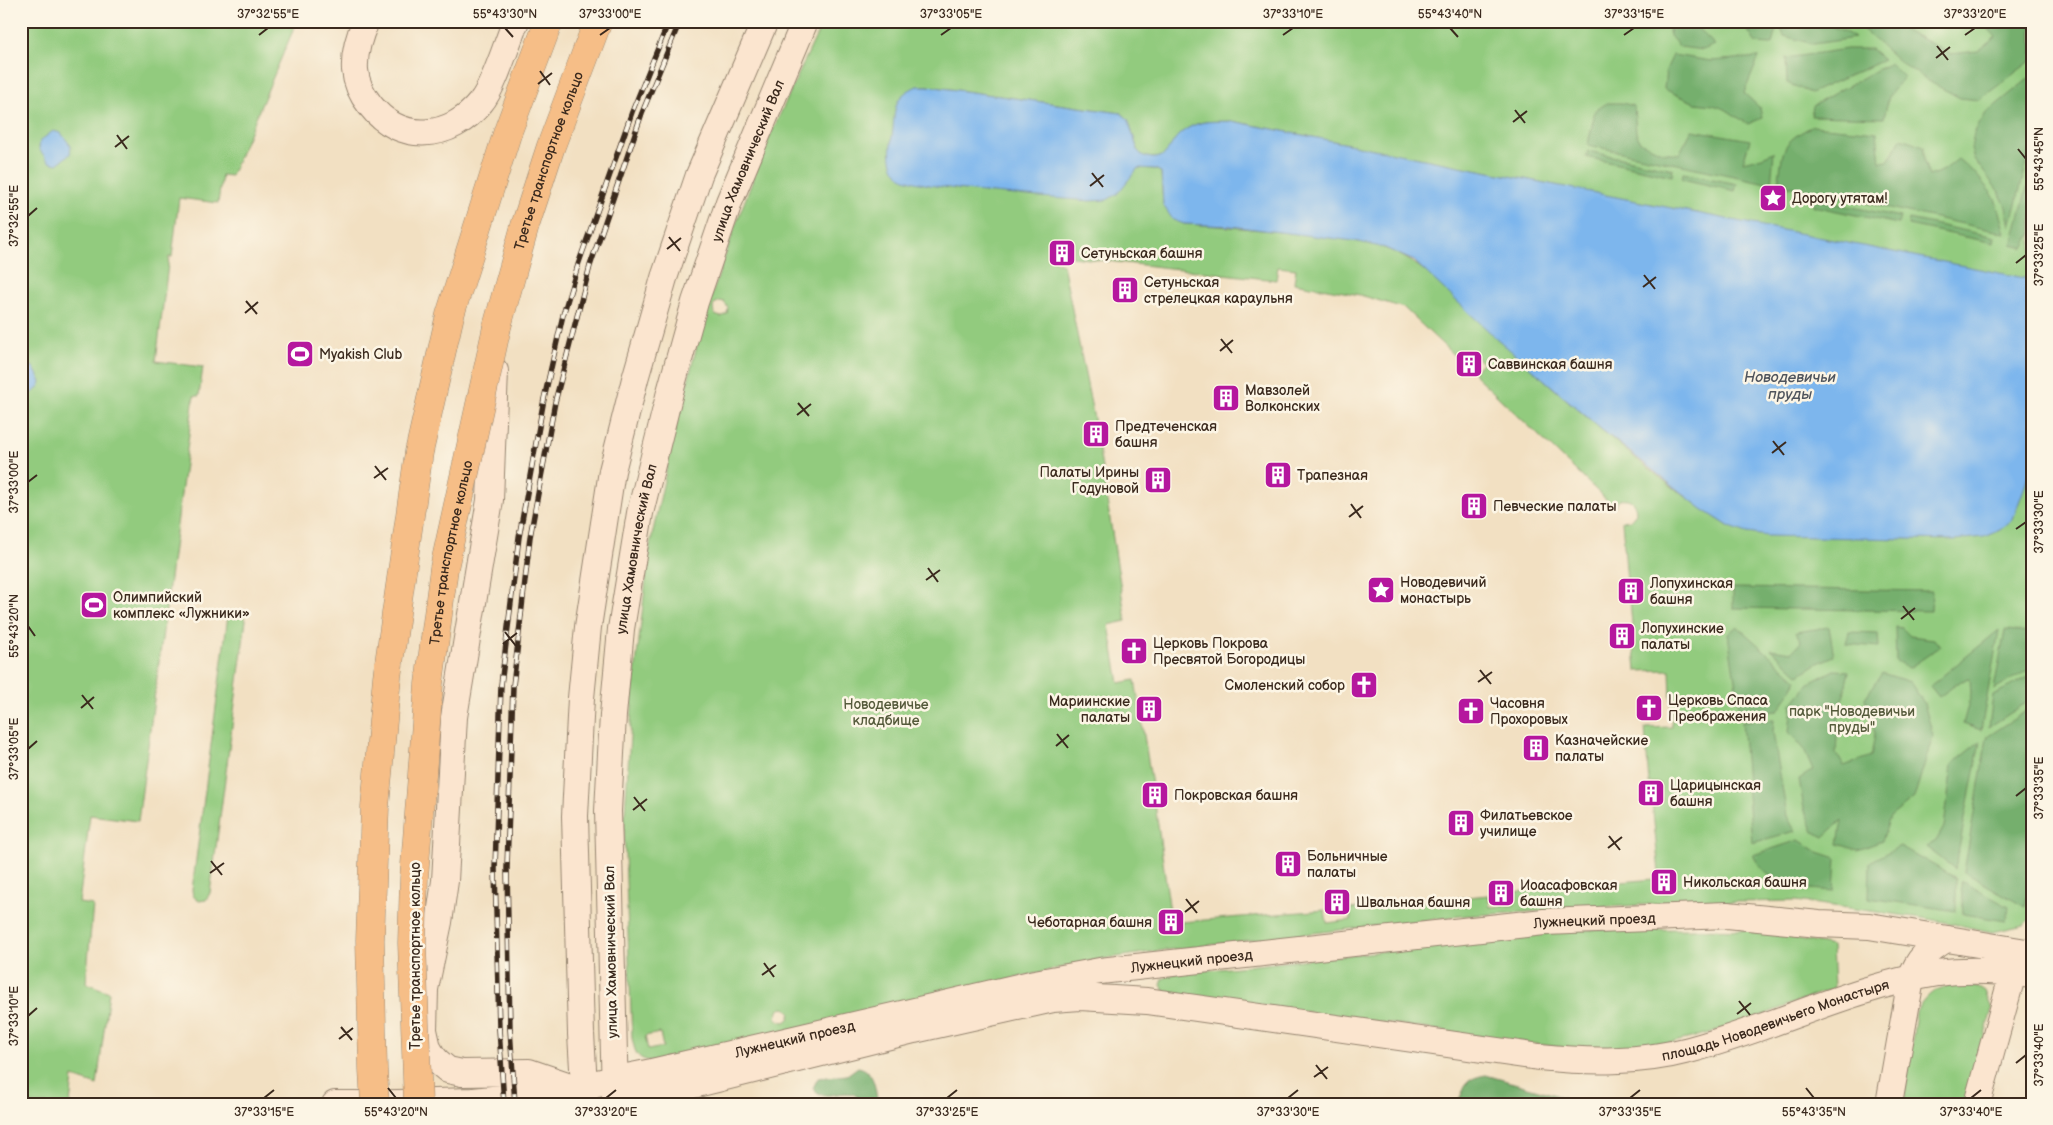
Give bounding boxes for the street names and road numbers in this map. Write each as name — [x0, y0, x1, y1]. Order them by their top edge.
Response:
street label: Третье транспортное кольцо — [510, 69, 587, 252]
street label: улица Хамовнический Вал — [708, 77, 788, 244]
street label: Третье транспортное кольцо — [426, 459, 476, 646]
street label: улица Хамовнический Вал — [612, 462, 660, 635]
street label: Третье транспортное кольцо — [407, 862, 424, 1050]
street label: улица Хамовнический Вал — [601, 865, 621, 1039]
street label: Лужнецкий проезд — [1531, 909, 1656, 932]
street label: Лужнецкий проезд — [1129, 946, 1254, 976]
street label: площадь Новодевичьего Монастыря — [1660, 975, 1891, 1064]
street label: Лужнецкий проезд — [732, 1017, 857, 1061]

